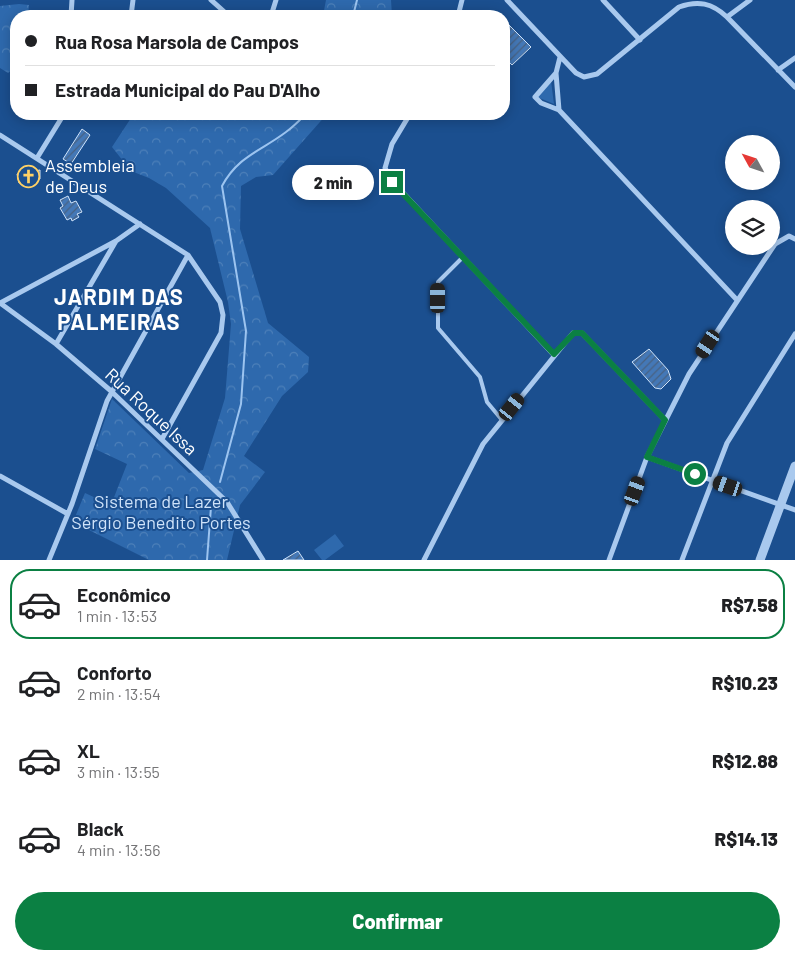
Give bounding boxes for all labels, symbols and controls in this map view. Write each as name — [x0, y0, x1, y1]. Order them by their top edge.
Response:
text: Rua Rosa Marsola de Campos — [55, 30, 299, 53]
text: Estrada Municipal do Pau D'Alho — [55, 78, 320, 101]
north arrow — [725, 135, 780, 190]
map controls — [725, 135, 780, 255]
place label: Assembleia de Deus — [45, 154, 135, 197]
church icon: Assembleia de Deus — [17, 164, 41, 188]
callout: 2 min — [292, 164, 374, 200]
route end — [381, 171, 403, 193]
text: 2 min — [314, 173, 352, 192]
button: layers — [725, 200, 780, 255]
district label: JARDIM DAS PALMEIRAS — [54, 283, 184, 334]
car — [430, 283, 445, 313]
car — [693, 327, 722, 361]
street label: Rua Roque Issa — [101, 363, 202, 460]
car — [496, 391, 527, 423]
route start — [684, 463, 706, 485]
car — [622, 474, 647, 508]
car — [711, 474, 744, 498]
park label: Sistema de Lazer Sérgio Benedito Portes — [71, 490, 251, 533]
icon: car — [17, 582, 62, 627]
text: Econômico — [77, 583, 171, 606]
text: R$7.58 — [721, 593, 778, 616]
text: 1 min · 13:53 — [77, 606, 157, 625]
icon: car — [17, 660, 62, 705]
text: Conforto — [77, 661, 152, 684]
text: R$10.23 — [712, 671, 778, 694]
text: 2 min · 13:54 — [77, 684, 161, 703]
icon: car — [17, 738, 62, 783]
text: XL — [77, 739, 100, 762]
text: R$12.88 — [712, 749, 778, 772]
text: 3 min · 13:55 — [77, 762, 160, 781]
icon: car — [17, 816, 62, 861]
text: Black — [77, 817, 124, 840]
text: R$14.13 — [715, 827, 778, 850]
text: 4 min · 13:56 — [77, 840, 160, 859]
button: Confirmar — [15, 892, 780, 950]

